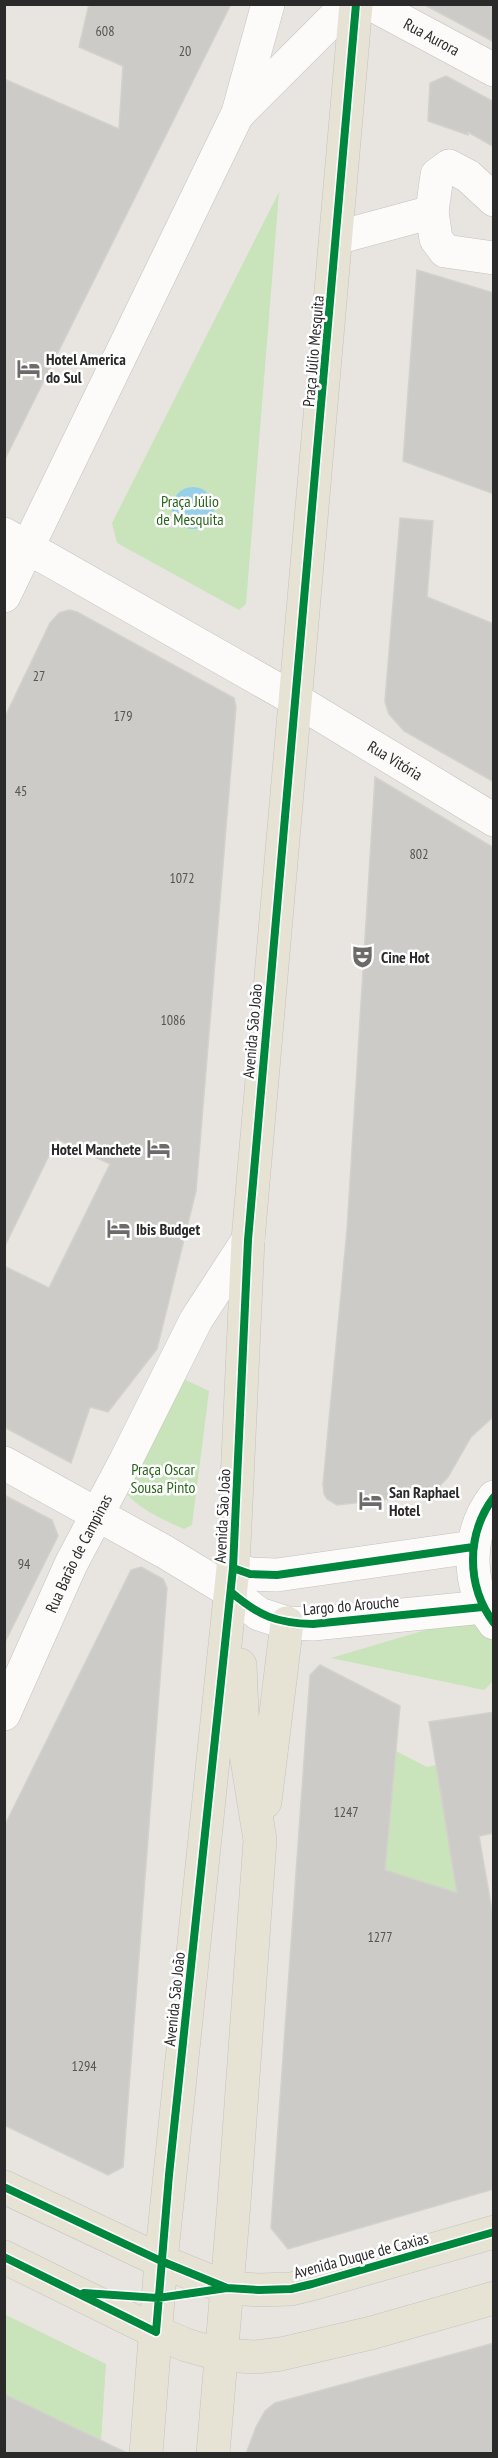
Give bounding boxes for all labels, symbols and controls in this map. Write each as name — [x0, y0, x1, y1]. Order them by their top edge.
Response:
street label: Rua Aurora — [400, 13, 463, 60]
house number: 608 — [96, 22, 114, 40]
house number: 20 — [179, 42, 191, 60]
street label: Praça Júlio Mesquita — [298, 294, 328, 408]
place label: Hotel America do Sul — [46, 349, 126, 387]
hotel icon: Hotel America do Sul — [15, 355, 41, 381]
park label: Praça Júlio de Mesquita — [156, 491, 224, 529]
house number: 27 — [33, 667, 45, 685]
house number: 179 — [114, 707, 132, 725]
street label: Rua Vitória — [364, 736, 426, 784]
house number: 45 — [15, 782, 27, 800]
house number: 802 — [410, 845, 428, 863]
house number: 1072 — [169, 869, 195, 887]
theatre icon: Cine Hot — [350, 944, 376, 970]
place label: Cine Hot — [381, 947, 430, 967]
street label: Avenida São João — [238, 983, 266, 1079]
house number: 1086 — [160, 1011, 186, 1029]
hotel icon: Hotel Manchete — [146, 1136, 172, 1162]
place label: Hotel Manchete — [51, 1139, 141, 1159]
hotel icon: Ibis Budget — [105, 1216, 131, 1242]
place label: Ibis Budget — [136, 1219, 200, 1239]
park label: Praça Oscar Sousa Pinto — [131, 1459, 195, 1497]
street label: Avenida São João — [210, 1468, 234, 1564]
place label: San Raphael Hotel — [389, 1482, 460, 1520]
hotel icon: San Raphael Hotel — [358, 1488, 384, 1514]
street label: Rua Barão de Campinas — [41, 1491, 116, 1616]
house number: 94 — [18, 1555, 31, 1573]
street label: Largo do Arouche — [302, 1591, 400, 1619]
house number: 1247 — [333, 1803, 359, 1821]
house number: 1277 — [367, 1928, 393, 1946]
street label: Avenida São João — [159, 1951, 189, 2047]
house number: 1294 — [71, 2057, 97, 2075]
street label: Avenida Duque de Caxias — [291, 2227, 431, 2283]

